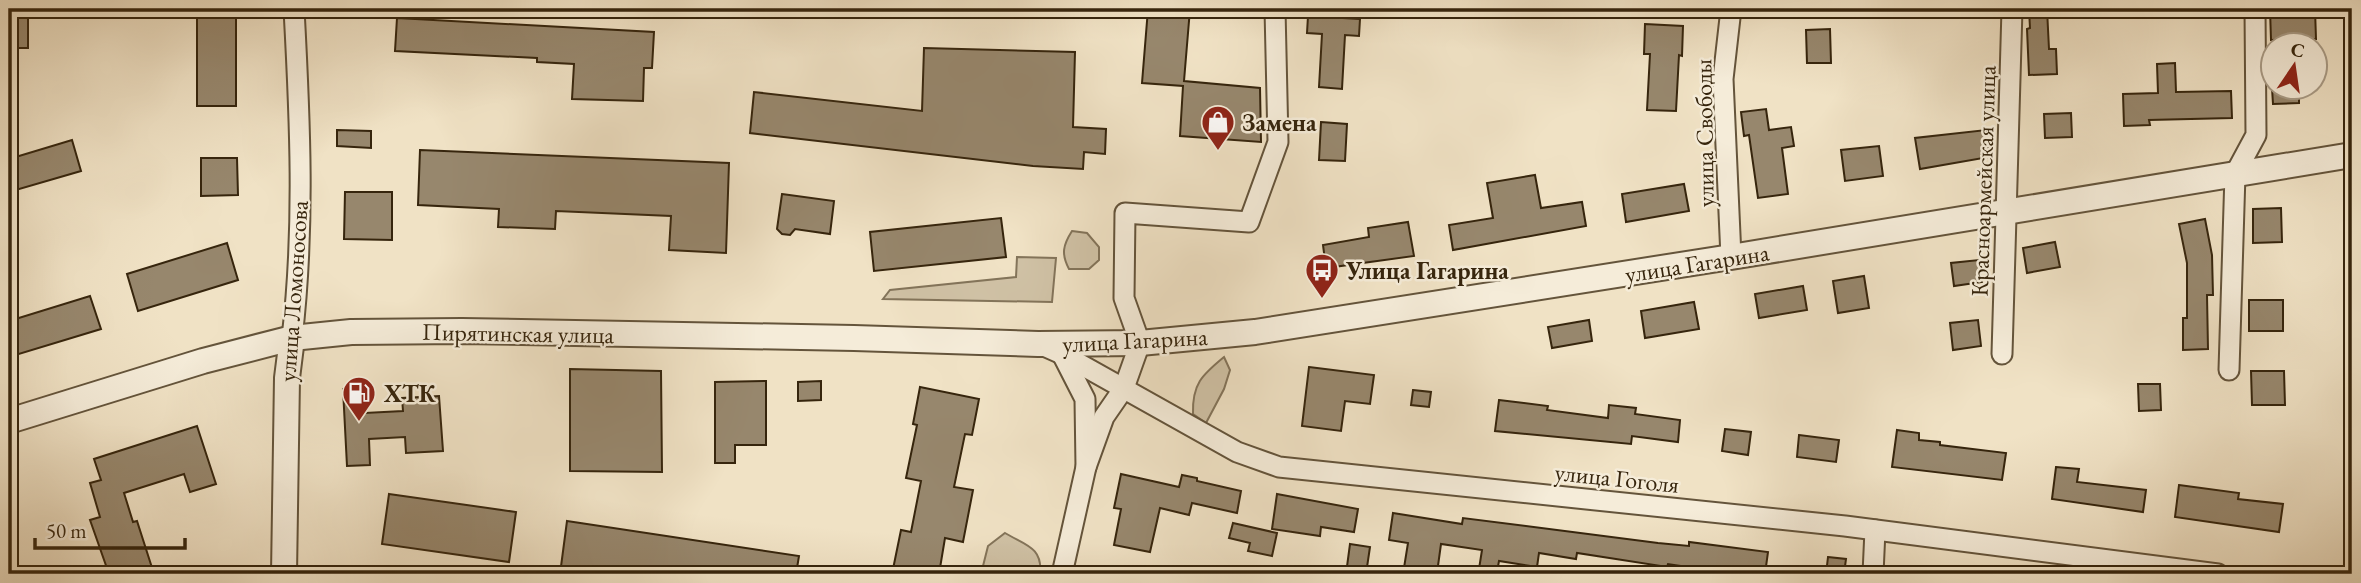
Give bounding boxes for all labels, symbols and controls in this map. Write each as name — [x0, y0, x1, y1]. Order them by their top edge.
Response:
north arrow — [2260, 32, 2330, 102]
text: С — [2288, 36, 2307, 64]
street label: улица Свободы — [1687, 58, 1721, 207]
street label: Красноармейская улица — [1963, 64, 2003, 297]
shop icon: Замена — [1199, 103, 1237, 152]
place label: Замена — [1242, 107, 1317, 138]
street label: улица Ломоносова — [271, 199, 315, 383]
street label: улица Гагарина — [1623, 236, 1772, 290]
bus stop icon: Улица Гагарина — [1303, 251, 1341, 300]
place label: Улица Гагарина — [1345, 255, 1509, 286]
street label: Пирятинская улица — [422, 316, 615, 350]
street label: улица Гагарина — [1062, 321, 1209, 359]
fuel station icon: ХТК — [340, 374, 378, 423]
place label: ХТК — [383, 378, 437, 409]
street label: улица Гоголя — [1553, 456, 1681, 500]
scale bar — [35, 506, 186, 550]
text: 50 m — [46, 517, 87, 544]

